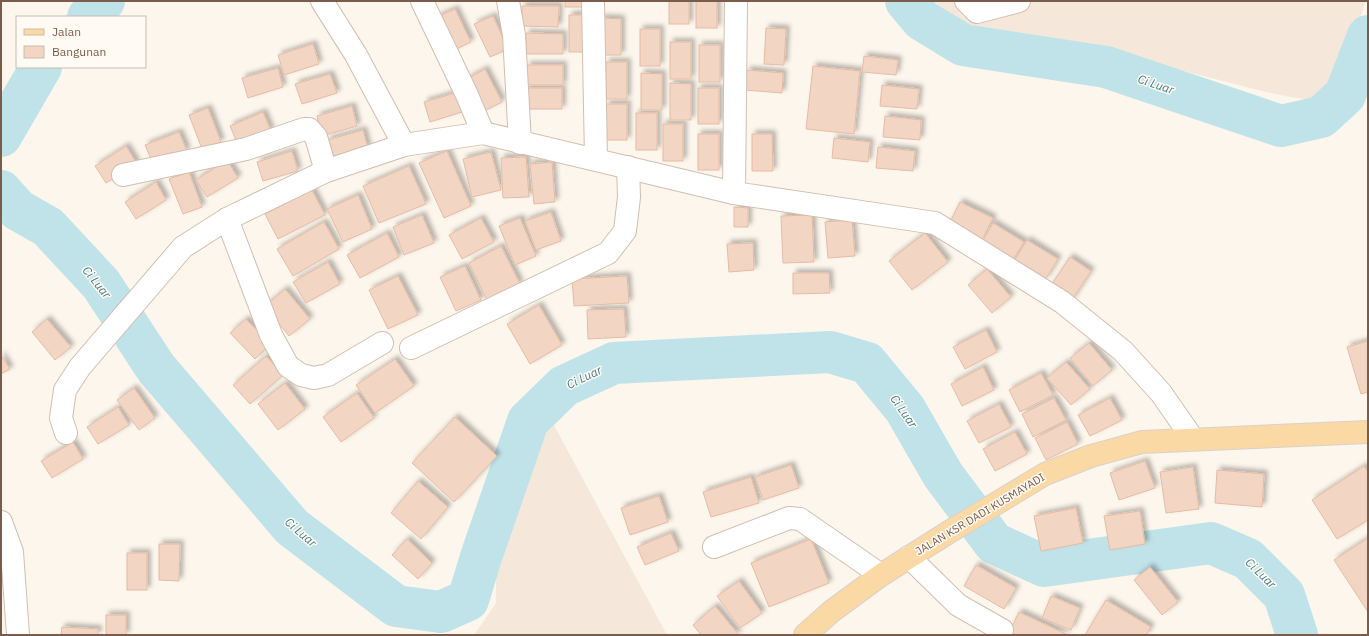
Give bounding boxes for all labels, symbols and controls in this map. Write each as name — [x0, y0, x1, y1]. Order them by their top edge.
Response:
legend — [16, 16, 146, 68]
text: Jalan — [52, 24, 81, 39]
text: Bangunan — [52, 44, 106, 59]
water label: Ci Luar — [1136, 71, 1177, 97]
water label: Ci Luar — [80, 263, 115, 302]
water label: Ci Luar — [564, 362, 604, 392]
water label: Ci Luar — [887, 392, 921, 431]
street label: JALAN KSR DADI KUSMAYADI — [913, 470, 1047, 558]
water label: Ci Luar — [282, 514, 320, 550]
water label: Ci Luar — [1242, 555, 1280, 592]

